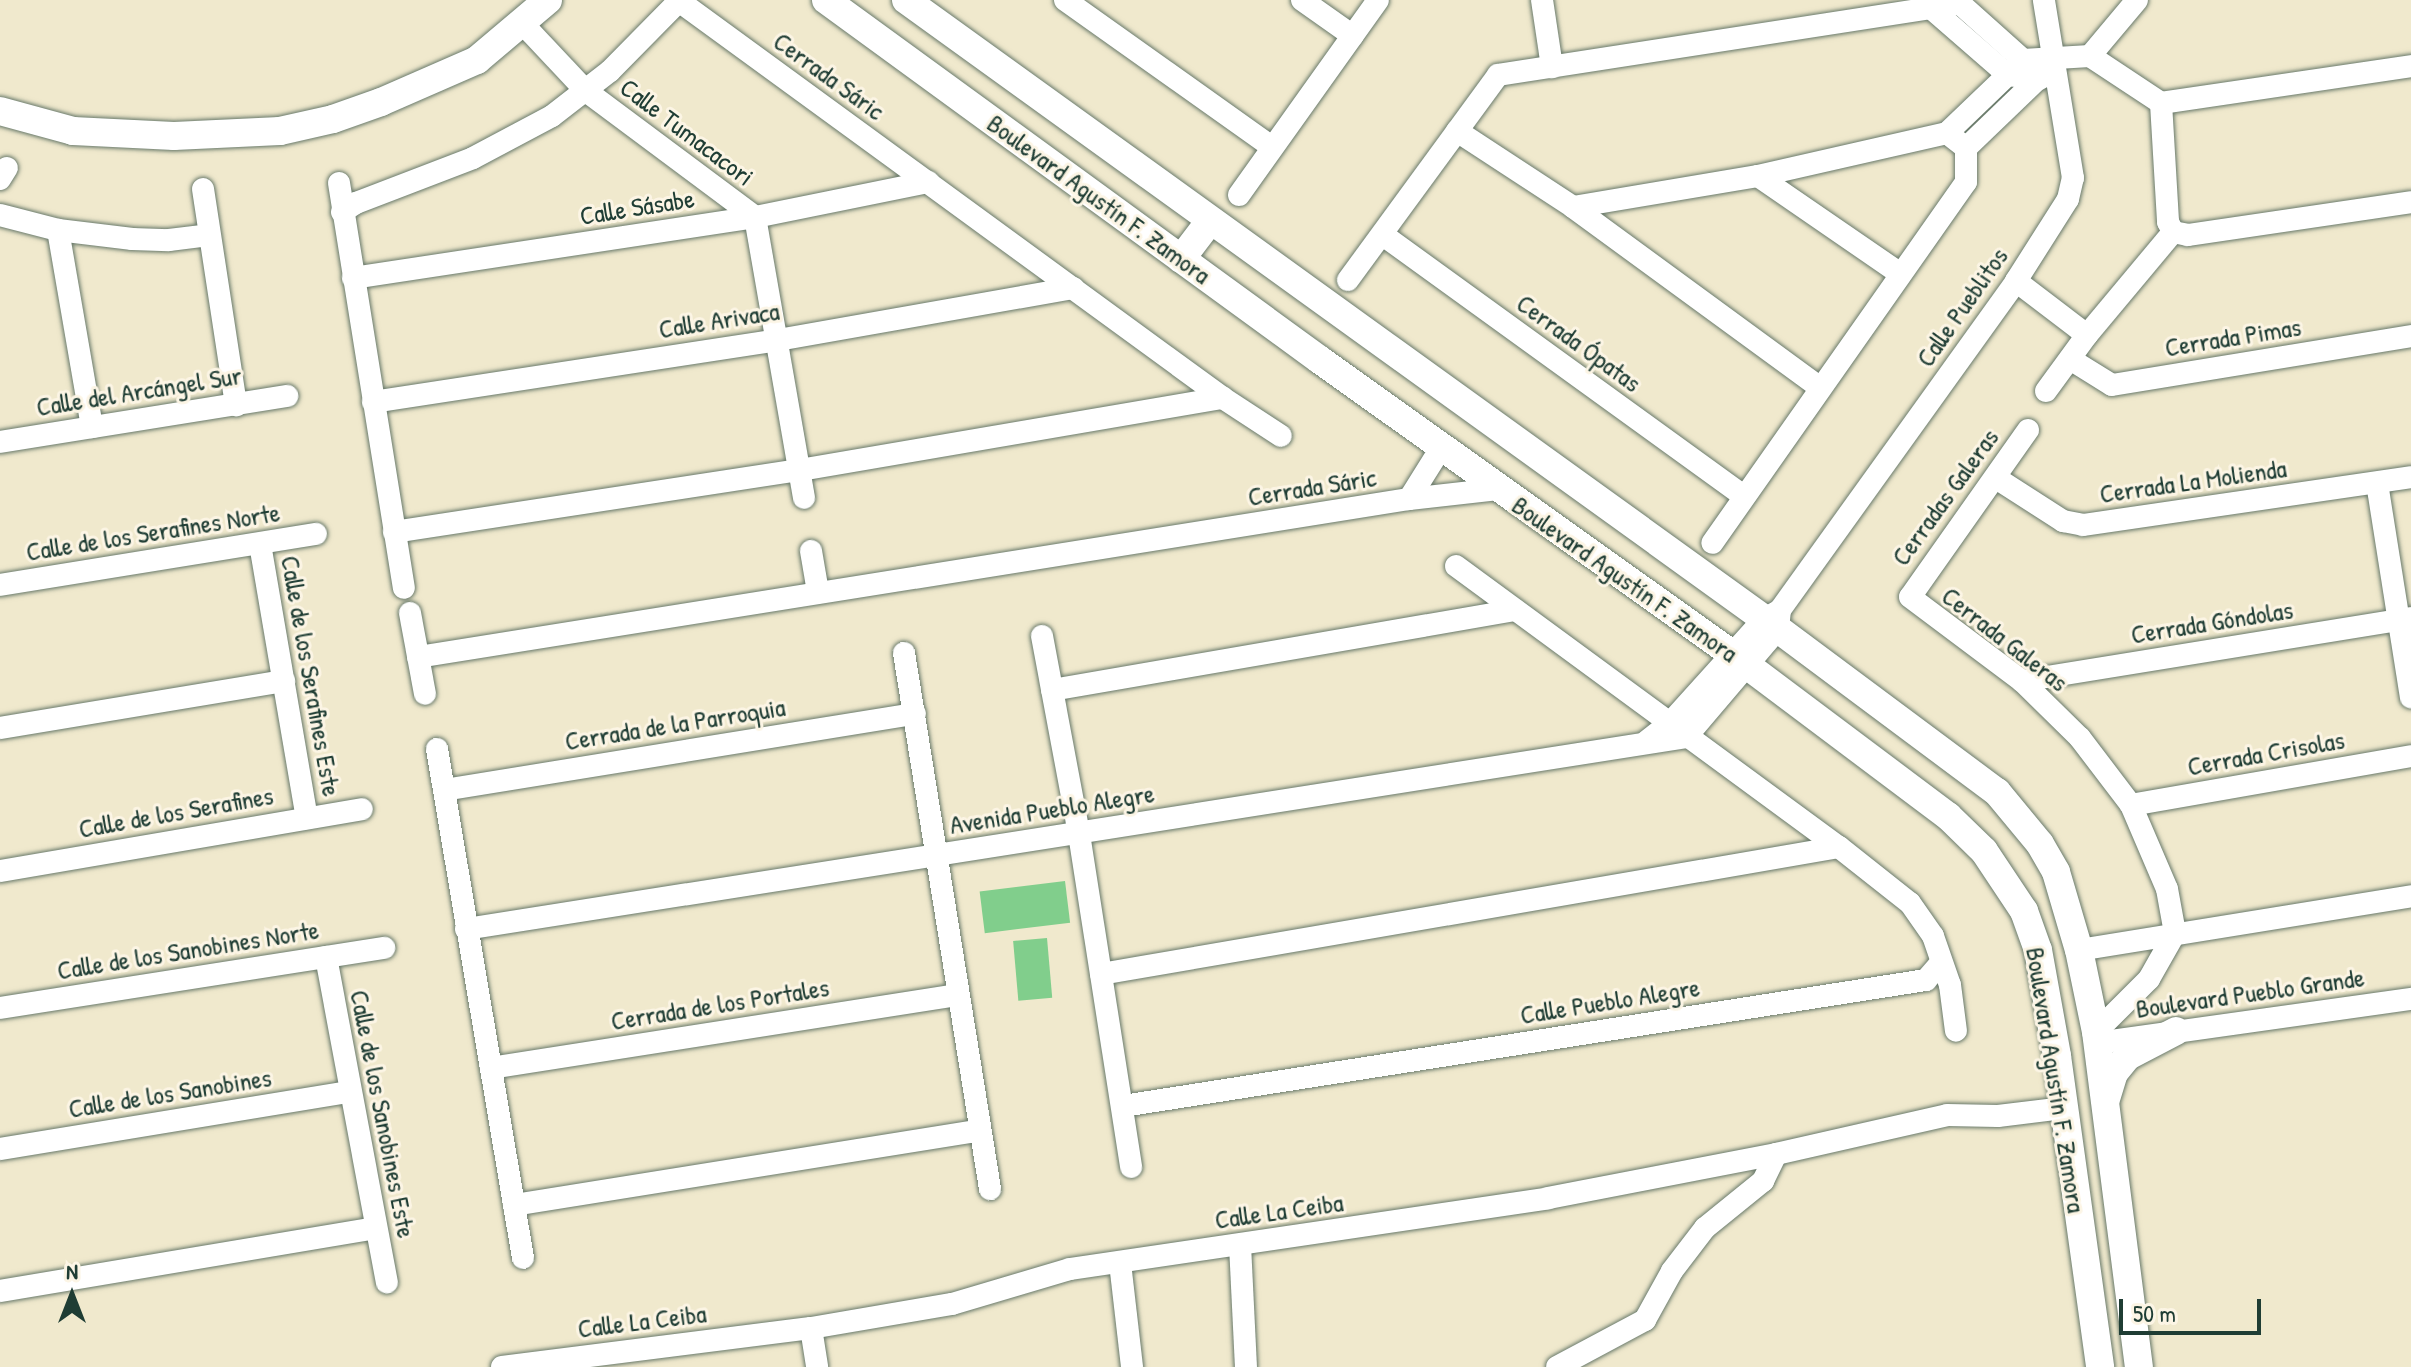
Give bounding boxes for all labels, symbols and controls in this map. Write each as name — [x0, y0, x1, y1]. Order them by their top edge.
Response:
street label: Cerrada Sáric — [768, 25, 890, 127]
street label: Calle Tumacacori — [614, 72, 760, 192]
street label: Boulevard Agustín F. Zamora — [981, 108, 1217, 290]
street label: Calle Sásabe — [578, 183, 696, 231]
street label: Calle Pueblitos — [1910, 241, 2014, 373]
street label: Cerrada Ópatas — [1511, 287, 1647, 399]
street label: Calle Arivaca — [657, 295, 781, 345]
street label: Cerrada Pimas — [2163, 311, 2303, 363]
street label: Calle del Arcángel Sur — [34, 359, 244, 423]
street label: Cerradas Galeras — [1885, 423, 2005, 571]
street label: Cerrada La Molienda — [2098, 452, 2288, 510]
street label: Cerrada Sáric — [1246, 461, 1378, 513]
street label: Boulevard Agustín F. Zamora — [1506, 489, 1744, 669]
street label: Calle de los Serafines Norte — [24, 497, 282, 567]
street label: Calle de los Serafines Este — [274, 553, 348, 799]
street label: Cerrada Galeras — [1936, 580, 2074, 698]
street label: Cerrada Góndolas — [2129, 594, 2295, 650]
street label: Cerrada de la Parroquia — [563, 691, 787, 757]
street label: Cerrada Crisolas — [2185, 724, 2347, 782]
street label: Avenida Pueblo Alegre — [948, 777, 1156, 841]
street label: Calle de los Serafines — [76, 780, 276, 844]
street label: Calle de los Sanobines Norte — [55, 914, 321, 986]
street label: Boulevard Agustín F. Zamora — [2020, 945, 2092, 1215]
street label: Boulevard Pueblo Grande — [2134, 962, 2366, 1024]
street label: Cerrada de los Portales — [609, 971, 831, 1037]
street label: Calle Pueblo Alegre — [1518, 971, 1702, 1031]
street label: Calle de los Sanobines Este — [344, 988, 422, 1240]
street label: Calle de los Sanobines — [66, 1062, 274, 1124]
street label: Calle La Ceiba — [1213, 1187, 1345, 1235]
north arrow — [32, 1255, 112, 1335]
text: N — [66, 1256, 78, 1286]
scale bar — [2123, 1283, 2265, 1333]
text: 50 m — [2133, 1297, 2176, 1329]
street label: Calle La Ceiba — [576, 1298, 708, 1344]

